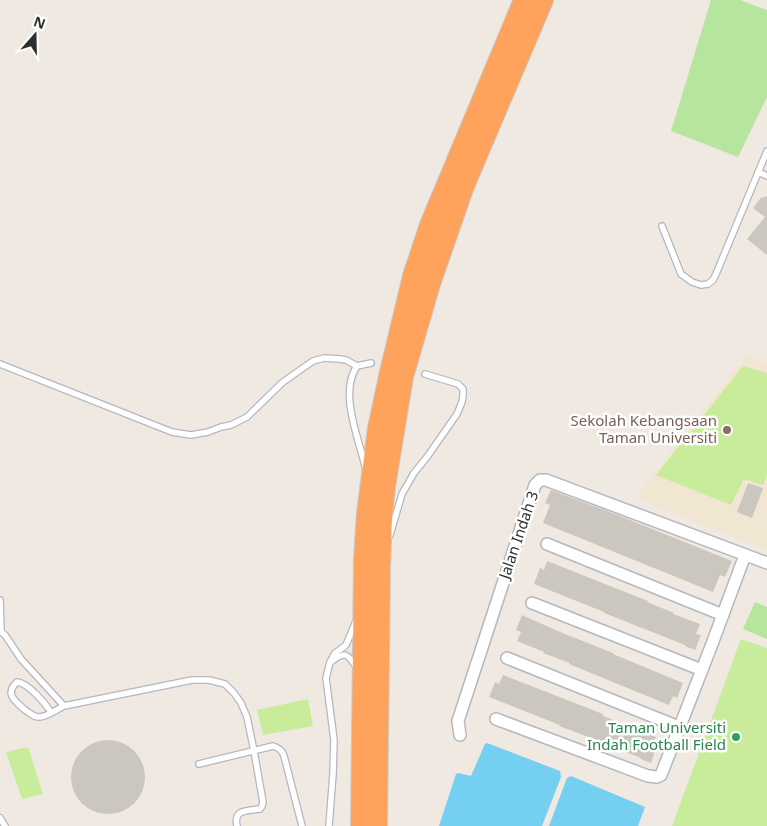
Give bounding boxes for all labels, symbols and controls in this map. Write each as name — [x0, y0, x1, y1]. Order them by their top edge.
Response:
north arrow — [10, 10, 60, 60]
text: N — [31, 11, 48, 33]
place label: Sekolah Kebangsaan Taman Universiti — [571, 410, 717, 447]
marker: Sekolah Kebangsaan Taman Universiti — [721, 424, 733, 436]
street label: Jalan Indah 3 — [493, 488, 542, 583]
place label: Taman Universiti Indah Football Field — [587, 717, 726, 754]
marker: Taman Universiti Indah Football Field — [730, 731, 742, 743]

